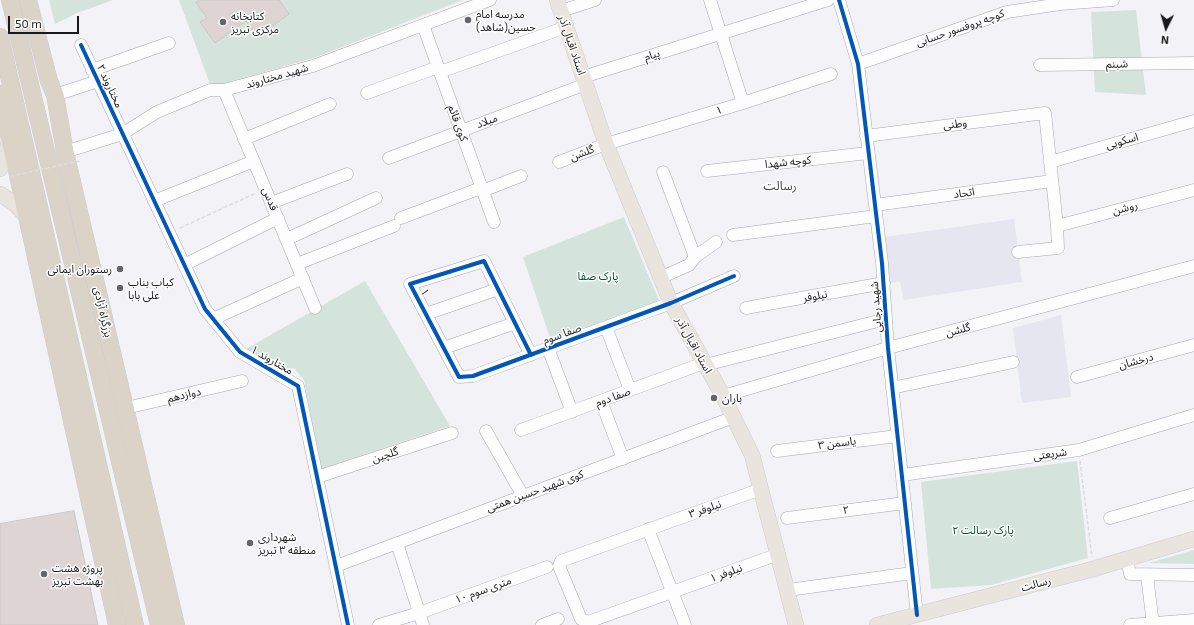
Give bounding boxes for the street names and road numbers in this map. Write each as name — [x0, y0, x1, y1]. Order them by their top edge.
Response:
street label: کوچه پروفسور حسابی — [914, 7, 1006, 49]
street label: استاد اقبال آذر — [556, 13, 588, 77]
street label: پیام — [642, 46, 662, 64]
street label: شبنم — [1106, 57, 1128, 71]
street label: شهید مختاروند — [244, 61, 310, 91]
street label: مختاروند ۲ — [94, 62, 126, 110]
street label: کوی قائم — [445, 103, 471, 143]
street label: ۱ — [714, 103, 724, 117]
street label: میلاد — [475, 111, 499, 131]
street label: وطنی — [942, 116, 968, 132]
street label: اسکویی — [1104, 130, 1140, 152]
street label: گلشن — [568, 142, 596, 164]
street label: کوچه شهدا — [764, 153, 812, 171]
street label: قدس — [259, 185, 281, 213]
street label: اتحاد — [953, 185, 975, 201]
street label: روشن — [1111, 198, 1139, 218]
street label: شهید رجایی — [868, 281, 884, 333]
street label: بزرگراه آزادی — [91, 285, 115, 339]
street label: ۱ — [418, 286, 432, 298]
street label: نیلوفر — [802, 287, 828, 305]
street label: استاد اقبال آذر — [673, 314, 715, 376]
street label: گلشن — [944, 320, 972, 340]
street label: صفا سوم — [541, 321, 583, 347]
street label: مختاروند ۱ — [249, 343, 295, 377]
street label: درخشان — [1117, 350, 1155, 372]
street label: دوازدهم — [166, 385, 202, 405]
street label: صفا دوم — [594, 385, 632, 409]
street label: یاسمن ۳ — [817, 434, 857, 452]
street label: گلچین — [370, 445, 400, 465]
street label: شریعتی — [1032, 445, 1068, 463]
street label: کوی شهید حسین همتی — [485, 467, 585, 515]
street label: نیلوفر ۳ — [687, 497, 723, 521]
street label: ۲ — [842, 503, 850, 517]
street label: نیلوفر ۱ — [708, 561, 744, 585]
street label: ۱۰ متری سوم — [453, 574, 513, 606]
street label: رسالت — [1020, 574, 1052, 594]

